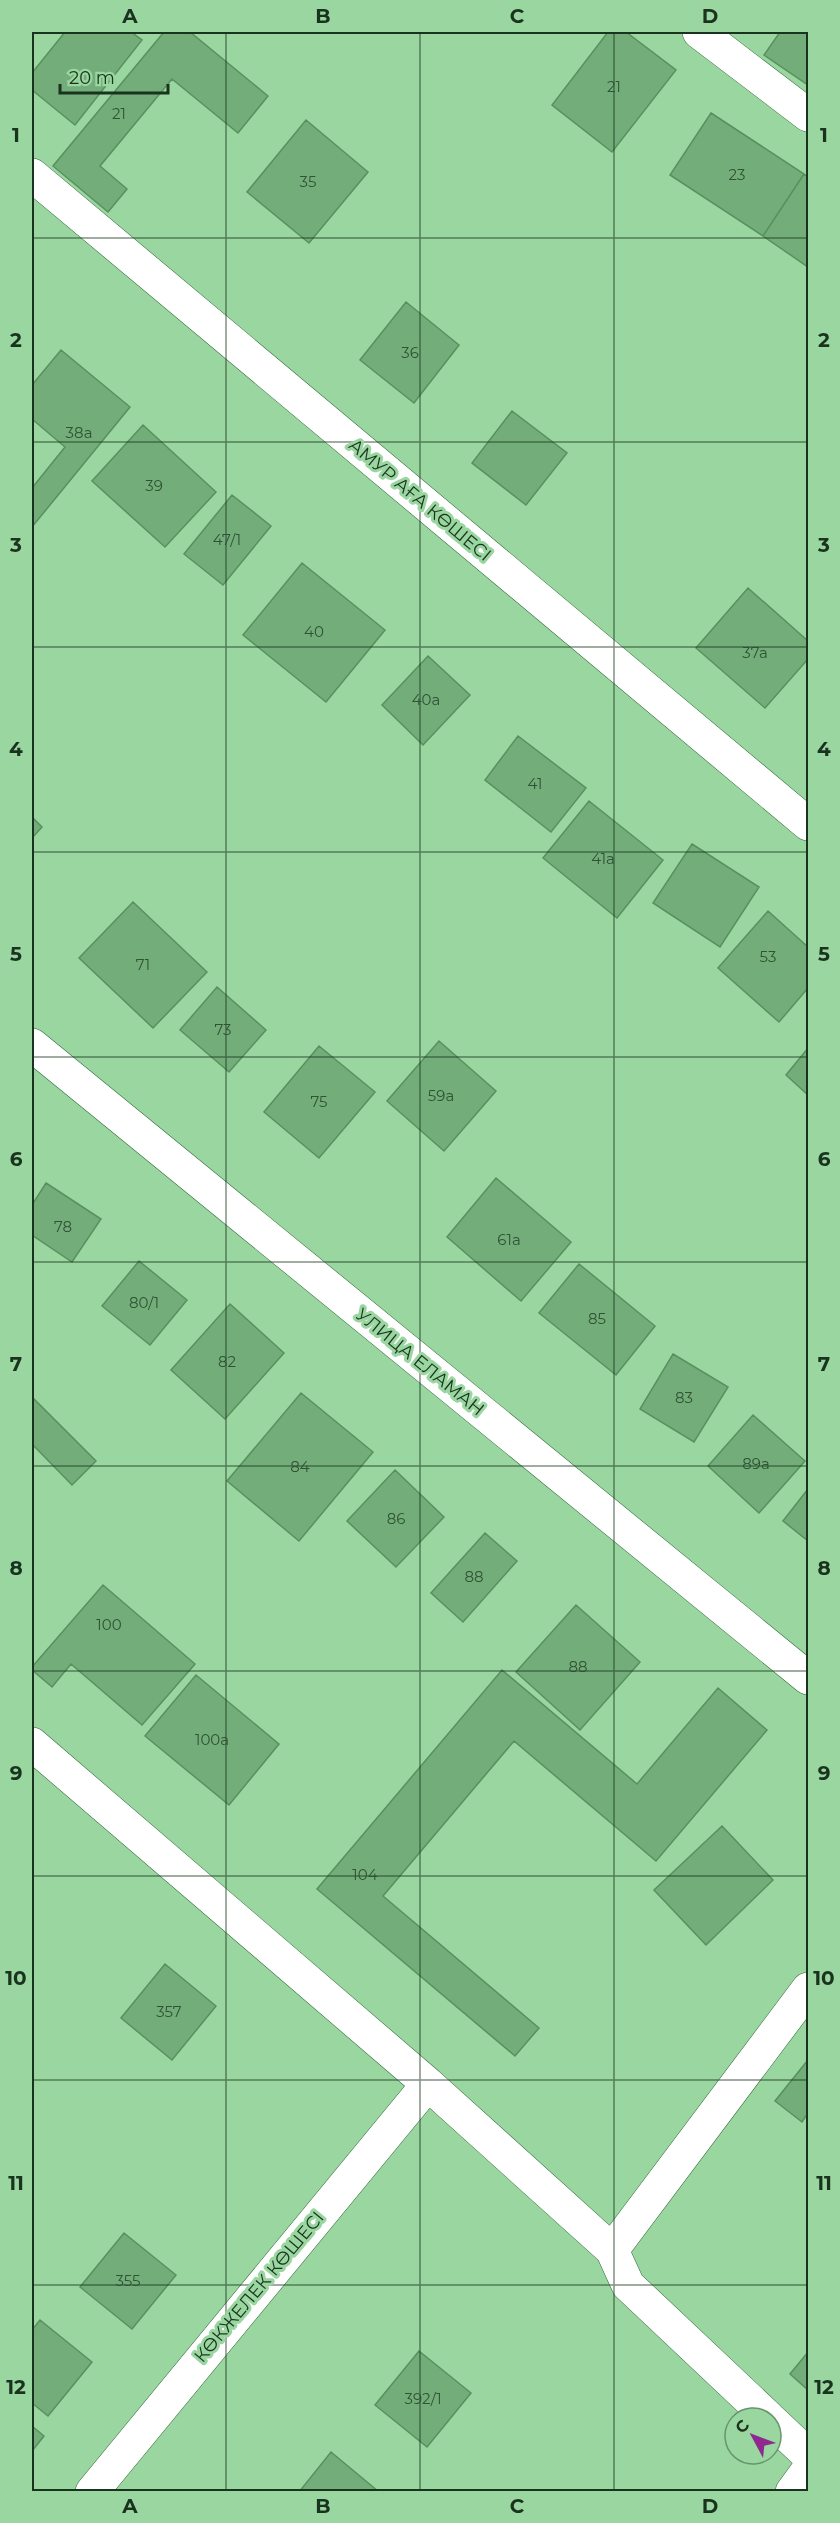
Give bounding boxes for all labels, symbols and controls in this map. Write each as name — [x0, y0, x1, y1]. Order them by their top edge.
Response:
text: A — [121, 4, 138, 28]
text: B — [315, 4, 331, 28]
text: C — [510, 4, 525, 28]
text: D — [702, 4, 718, 28]
scale bar — [60, 57, 168, 95]
text: 20 m — [69, 67, 115, 89]
house number: 21 — [607, 77, 621, 96]
house number: 21 — [112, 104, 126, 123]
text: 1 — [12, 123, 20, 147]
text: 1 — [820, 123, 828, 147]
house number: 23 — [729, 165, 745, 184]
house number: 35 — [300, 172, 316, 191]
text: 2 — [10, 328, 22, 352]
text: 2 — [818, 328, 830, 352]
house number: 36 — [401, 343, 419, 362]
house number: 38а — [66, 423, 92, 442]
street label: АМУР АҒА КӨШЕСІ — [344, 434, 496, 566]
house number: 39 — [145, 476, 163, 495]
house number: 47/1 — [213, 530, 241, 549]
text: 3 — [9, 533, 22, 557]
text: 3 — [817, 533, 830, 557]
house number: 40 — [304, 622, 324, 641]
house number: 37а — [742, 643, 768, 662]
house number: 40а — [412, 690, 440, 709]
text: 4 — [9, 737, 23, 761]
text: 4 — [817, 737, 831, 761]
house number: 41 — [528, 774, 542, 793]
house number: 41а — [591, 849, 615, 868]
text: 5 — [10, 942, 22, 966]
text: 5 — [818, 942, 830, 966]
house number: 53 — [760, 947, 776, 966]
house number: 71 — [136, 955, 150, 974]
house number: 73 — [214, 1020, 232, 1039]
house number: 59а — [428, 1086, 454, 1105]
house number: 75 — [310, 1092, 328, 1111]
text: 6 — [10, 1147, 23, 1171]
text: 6 — [818, 1147, 831, 1171]
house number: 78 — [54, 1217, 72, 1236]
house number: 61а — [497, 1230, 521, 1249]
house number: 80/1 — [129, 1293, 159, 1312]
street label: УЛИЦА ЕЛАМАН — [351, 1304, 489, 1420]
house number: 85 — [588, 1309, 606, 1328]
text: 7 — [10, 1352, 22, 1376]
house number: 82 — [218, 1352, 236, 1371]
text: 7 — [818, 1352, 830, 1376]
house number: 83 — [675, 1388, 693, 1407]
house number: 89а — [742, 1454, 770, 1473]
house number: 84 — [290, 1457, 310, 1476]
house number: 86 — [387, 1509, 405, 1528]
text: 8 — [9, 1556, 23, 1580]
text: 8 — [817, 1556, 831, 1580]
house number: 88 — [464, 1567, 484, 1586]
house number: 100 — [96, 1615, 122, 1634]
house number: 88 — [568, 1657, 588, 1676]
house number: 100а — [195, 1730, 229, 1749]
text: 9 — [10, 1761, 22, 1785]
text: 9 — [818, 1761, 830, 1785]
house number: 104 — [352, 1865, 378, 1884]
text: 10 — [5, 1966, 27, 1990]
text: 10 — [813, 1966, 835, 1990]
house number: 357 — [156, 2002, 182, 2021]
text: 11 — [8, 2171, 24, 2195]
text: 11 — [816, 2171, 832, 2195]
street label: КӨКЖЕЛЕК КӨШЕСІ — [189, 2207, 329, 2367]
house number: 355 — [115, 2271, 141, 2290]
text: 12 — [6, 2375, 26, 2399]
text: 12 — [814, 2375, 834, 2399]
house number: 392/1 — [404, 2389, 442, 2408]
north arrow — [723, 2406, 783, 2466]
text: С — [731, 2416, 753, 2437]
text: A — [121, 2494, 138, 2518]
text: B — [315, 2494, 331, 2518]
text: C — [510, 2494, 525, 2518]
text: D — [702, 2494, 718, 2518]

